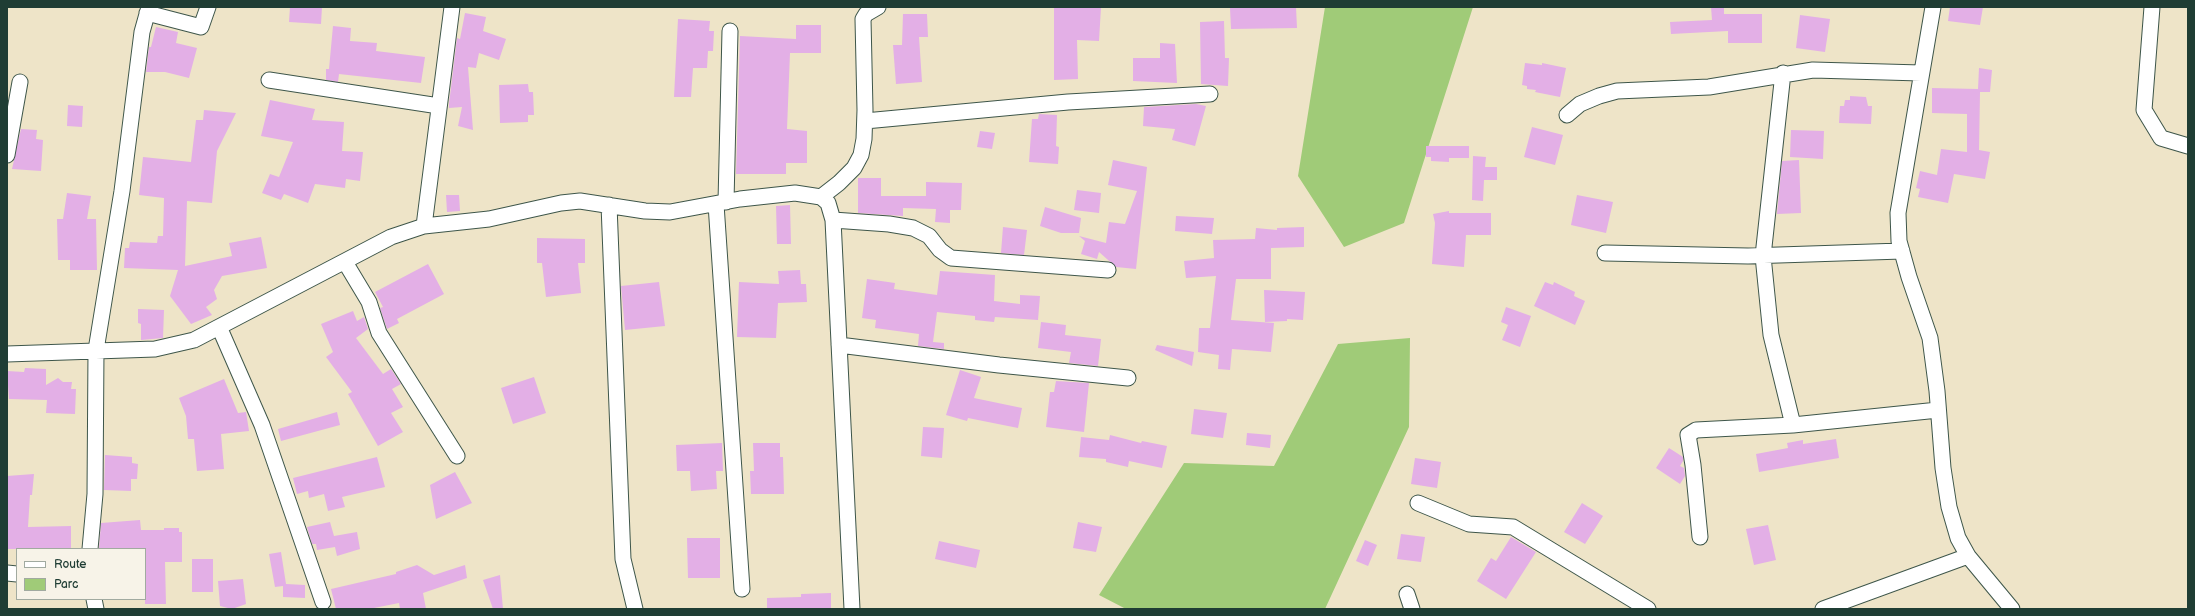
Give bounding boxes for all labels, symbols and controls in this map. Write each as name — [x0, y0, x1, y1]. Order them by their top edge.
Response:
legend — [16, 548, 146, 600]
text: Route — [54, 557, 86, 572]
text: Parc — [54, 577, 78, 592]

